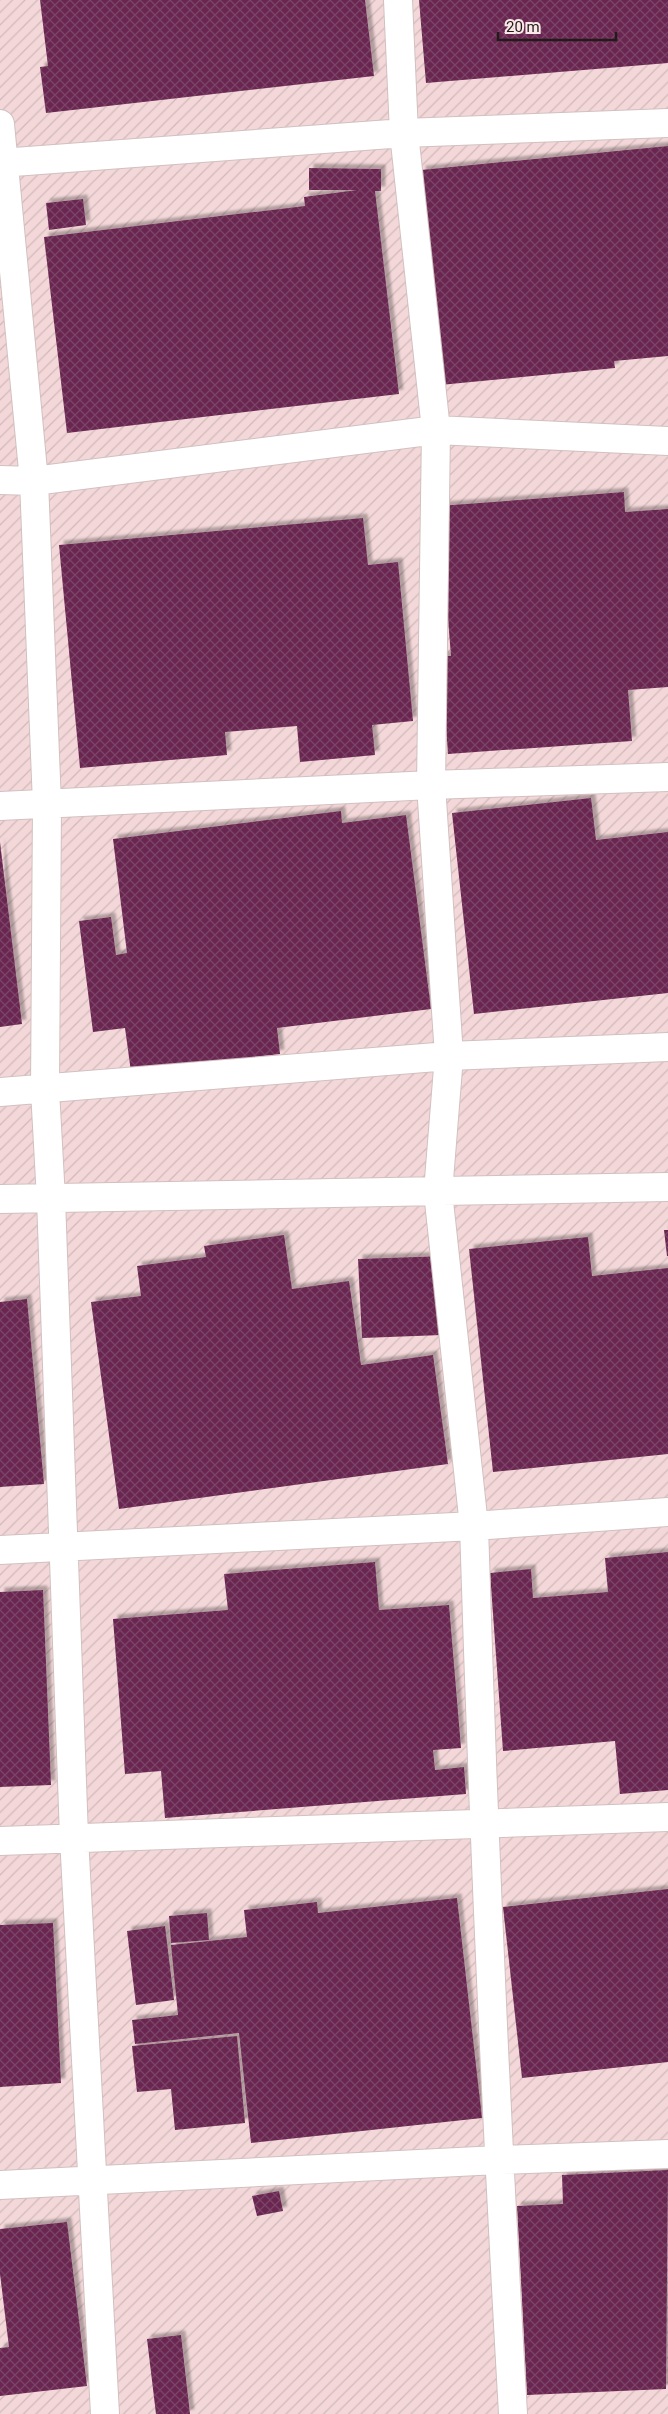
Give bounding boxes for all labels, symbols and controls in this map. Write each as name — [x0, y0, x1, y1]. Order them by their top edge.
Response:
scale bar — [498, 10, 616, 42]
text: 20 m — [506, 18, 540, 36]

